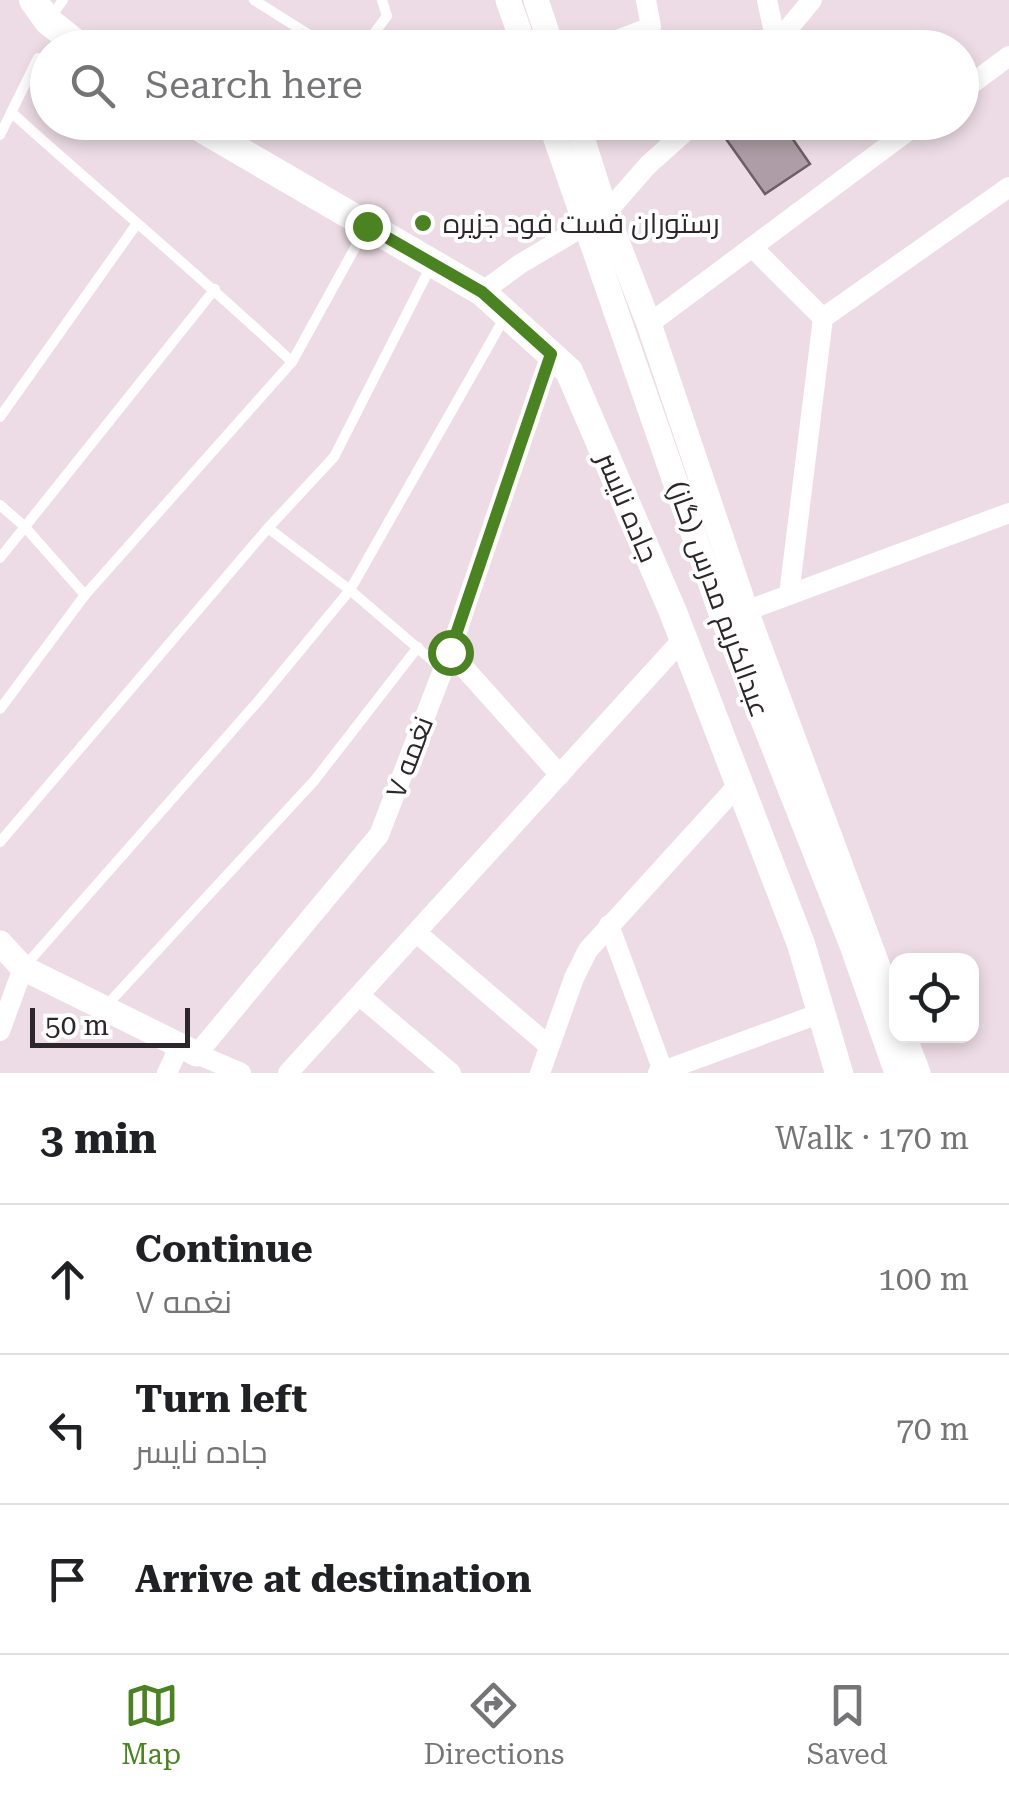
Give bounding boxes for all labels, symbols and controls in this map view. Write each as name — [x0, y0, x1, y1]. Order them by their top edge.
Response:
search box — [30, 30, 979, 140]
icon: search — [65, 58, 120, 113]
text: Search here — [145, 63, 363, 107]
route end — [345, 204, 391, 250]
place label: رستوران فست فود جزیره — [443, 207, 720, 240]
marker: رستوران فست فود جزیره — [412, 212, 434, 234]
street label: جاده نایسر — [589, 446, 665, 567]
street label: عبدالکریم مدرس (گاز) — [658, 477, 777, 723]
route start — [428, 630, 474, 676]
street label: نغمه ۷ — [379, 712, 440, 803]
map controls — [889, 953, 979, 1043]
button: locate — [889, 953, 979, 1043]
scale bar — [30, 1003, 190, 1048]
text: 50 m — [45, 1009, 109, 1042]
text: 3 min — [40, 1114, 157, 1163]
text: Walk · 170 m — [775, 1119, 969, 1157]
text: Continue — [135, 1227, 313, 1271]
icon: ahead — [40, 1252, 95, 1307]
text: 100 m — [878, 1260, 969, 1298]
text: نغمه ۷ — [135, 1283, 232, 1321]
text: Turn left — [135, 1377, 307, 1421]
icon: left — [40, 1402, 95, 1457]
text: 70 m — [896, 1410, 969, 1448]
text: جاده نایسر — [135, 1433, 268, 1471]
icon: arrive — [40, 1552, 95, 1607]
text: Arrive at destination — [135, 1557, 531, 1601]
tab: Map — [121, 1678, 181, 1771]
tab: Directions — [423, 1678, 564, 1771]
tab: Saved — [807, 1678, 888, 1771]

